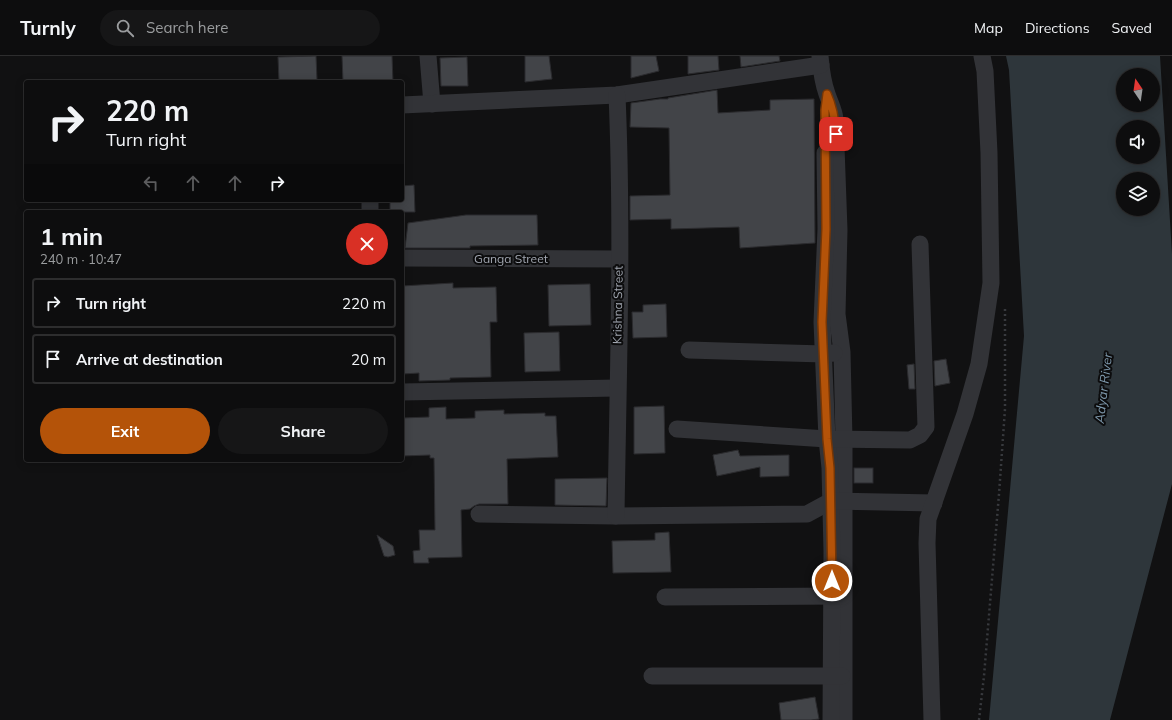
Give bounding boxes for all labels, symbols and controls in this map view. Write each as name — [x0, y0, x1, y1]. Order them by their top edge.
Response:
search box — [100, 10, 380, 46]
text: Turnly — [20, 16, 76, 40]
icon: search — [114, 17, 136, 39]
text: Search here — [146, 18, 228, 37]
text: Map — [974, 19, 1003, 37]
text: Directions — [1025, 19, 1090, 37]
text: Saved — [1112, 19, 1152, 37]
north arrow — [1116, 68, 1160, 112]
map controls — [1116, 68, 1160, 216]
text: 220 m — [106, 93, 189, 128]
icon: right — [40, 96, 92, 148]
pin — [819, 117, 853, 151]
button: sound — [1116, 120, 1160, 164]
icon: arrive — [825, 123, 847, 145]
text: Turn right — [106, 128, 186, 151]
icon: left — [140, 172, 162, 194]
icon: ahead — [182, 172, 204, 194]
icon: ahead — [224, 172, 246, 194]
icon: right — [266, 172, 288, 194]
button: layers — [1116, 172, 1160, 216]
text: 1 min — [40, 221, 103, 251]
button: close — [346, 223, 388, 265]
text: 240 m · 10:47 — [40, 251, 122, 267]
street label: Ganga Street — [474, 251, 548, 266]
street label: Krishna Street — [609, 266, 626, 344]
icon: right — [42, 292, 64, 314]
text: Turn right — [76, 294, 146, 313]
text: 220 m — [342, 294, 386, 313]
icon: arrive — [42, 348, 64, 370]
text: Arrive at destination — [76, 350, 223, 369]
text: 20 m — [351, 350, 386, 369]
water label: Adyar River — [1091, 351, 1115, 425]
button: Exit — [40, 408, 210, 454]
button: Share — [218, 408, 388, 454]
position arrow — [811, 560, 853, 602]

